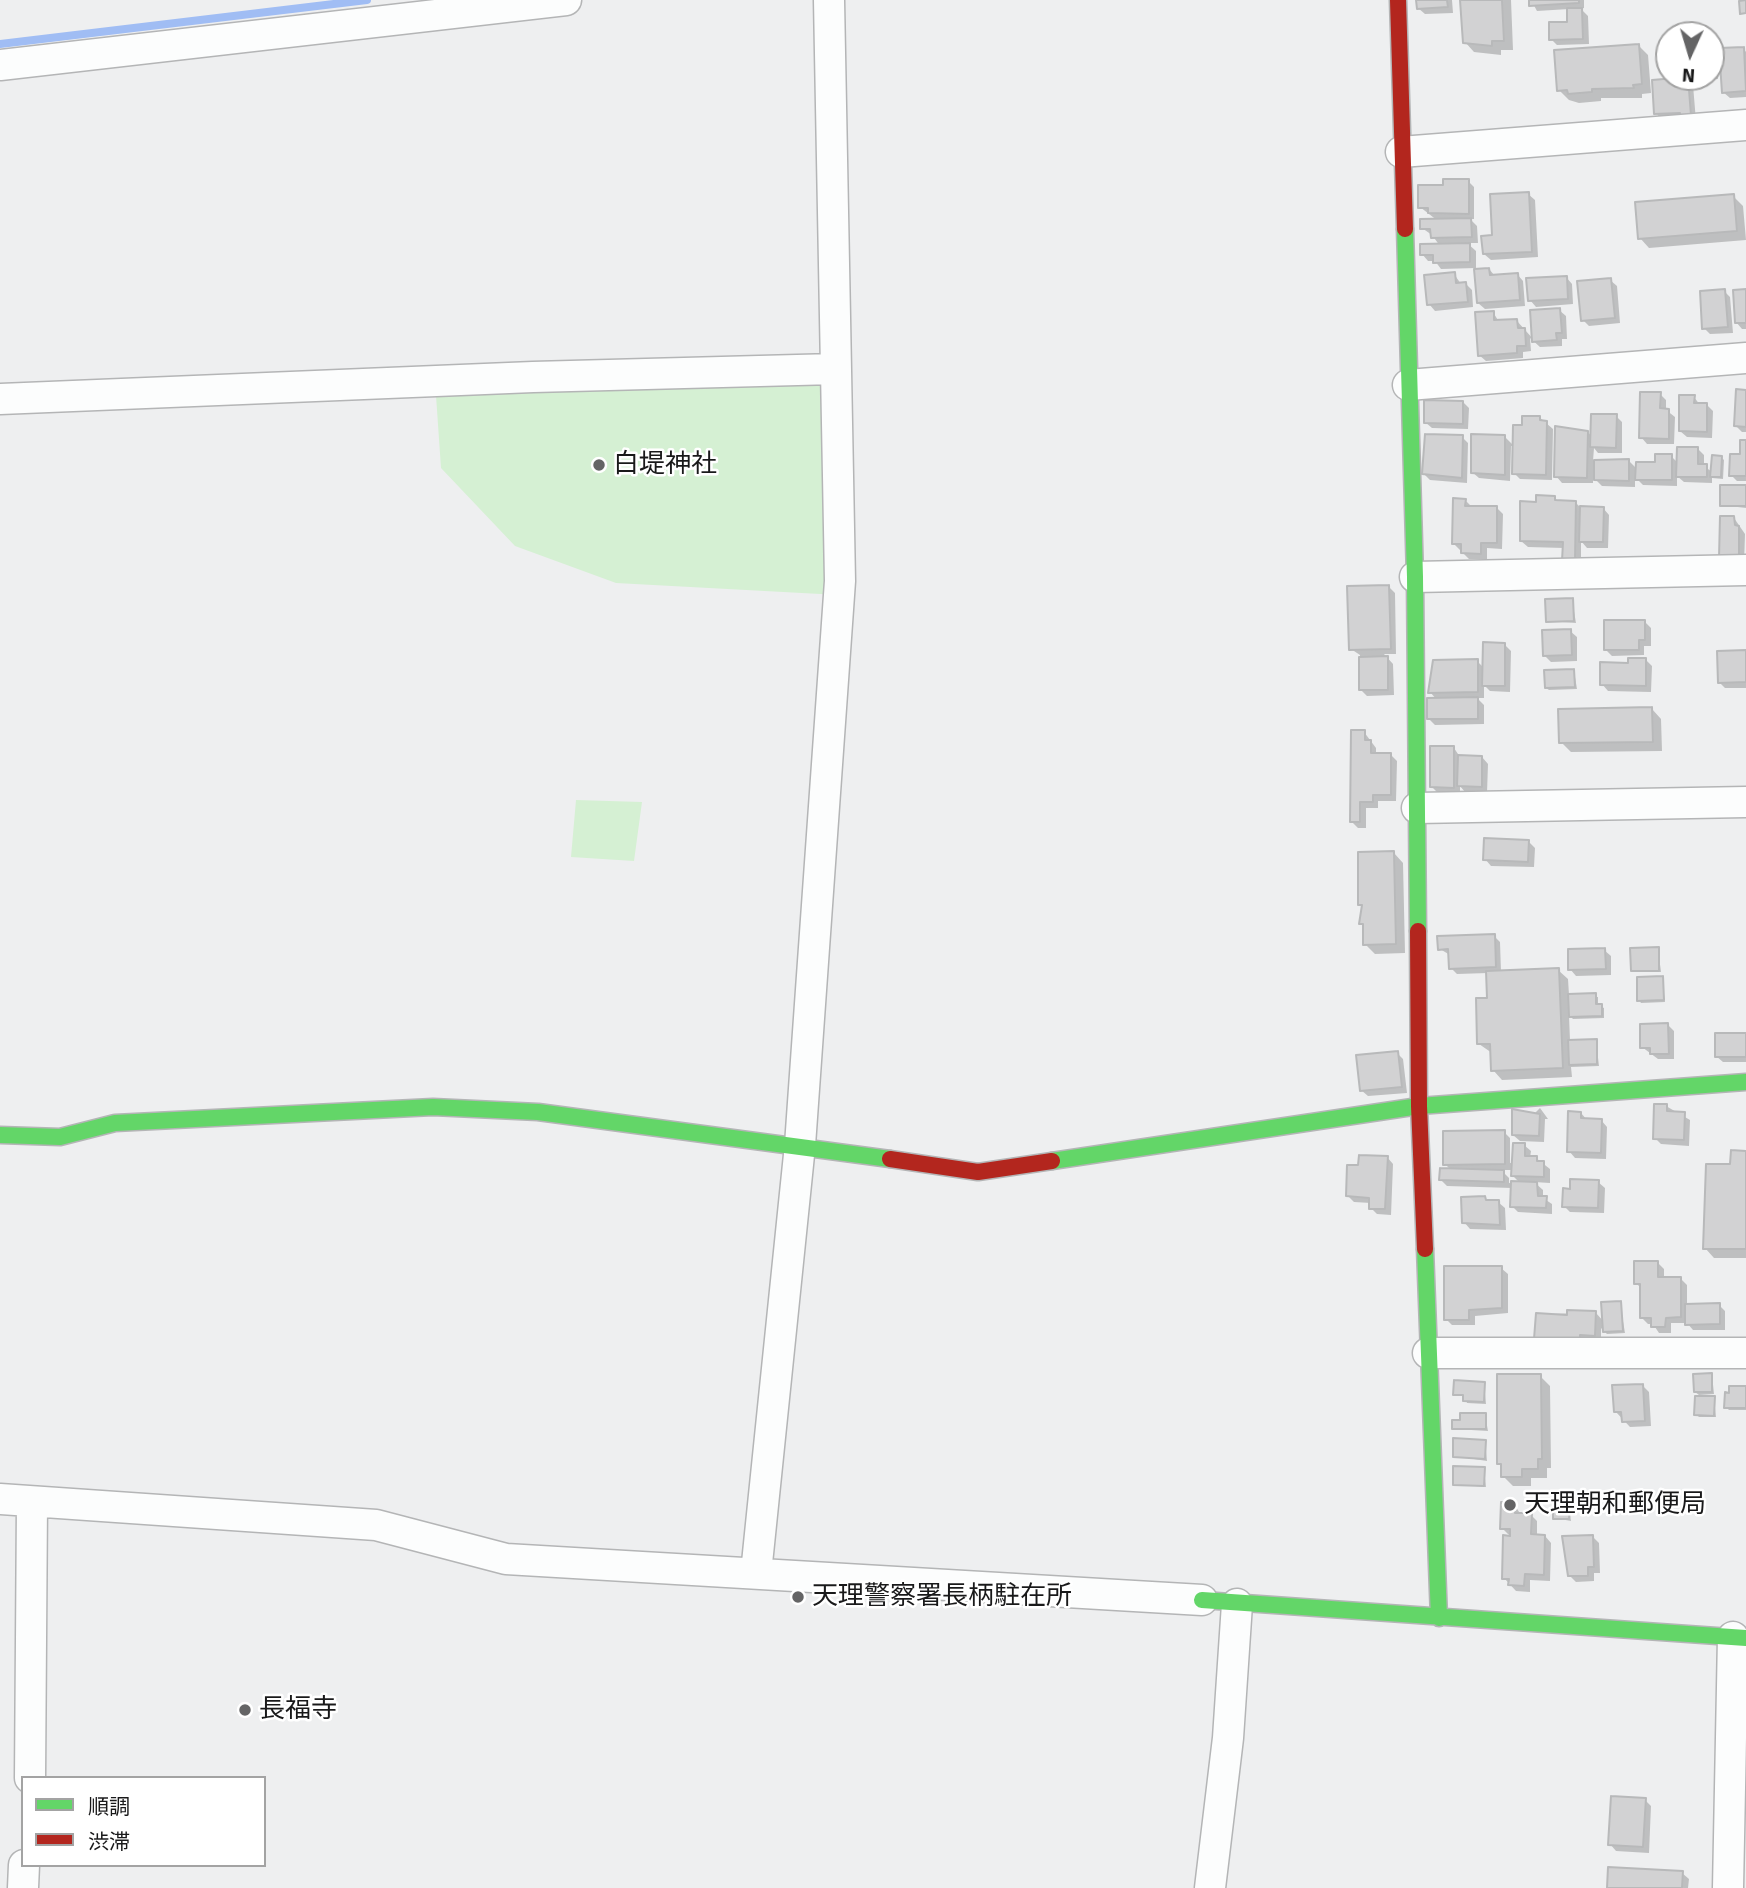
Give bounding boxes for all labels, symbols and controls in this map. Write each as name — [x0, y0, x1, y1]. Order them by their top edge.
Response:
north arrow — [1655, 21, 1725, 91]
text: N — [1681, 63, 1696, 87]
place label: 白堤神社 — [613, 449, 717, 481]
marker: 白堤神社 — [591, 457, 607, 473]
place label: 天理朝和郵便局 — [1524, 1489, 1706, 1521]
marker: 天理朝和郵便局 — [1502, 1497, 1518, 1513]
place label: 天理警察署長柄駐在所 — [812, 1581, 1072, 1613]
marker: 天理警察署長柄駐在所 — [790, 1589, 806, 1605]
place label: 長福寺 — [259, 1694, 337, 1726]
marker: 長福寺 — [237, 1702, 253, 1718]
legend — [21, 1776, 266, 1867]
text: 順調 — [88, 1794, 130, 1820]
text: 渋滞 — [88, 1829, 130, 1855]

